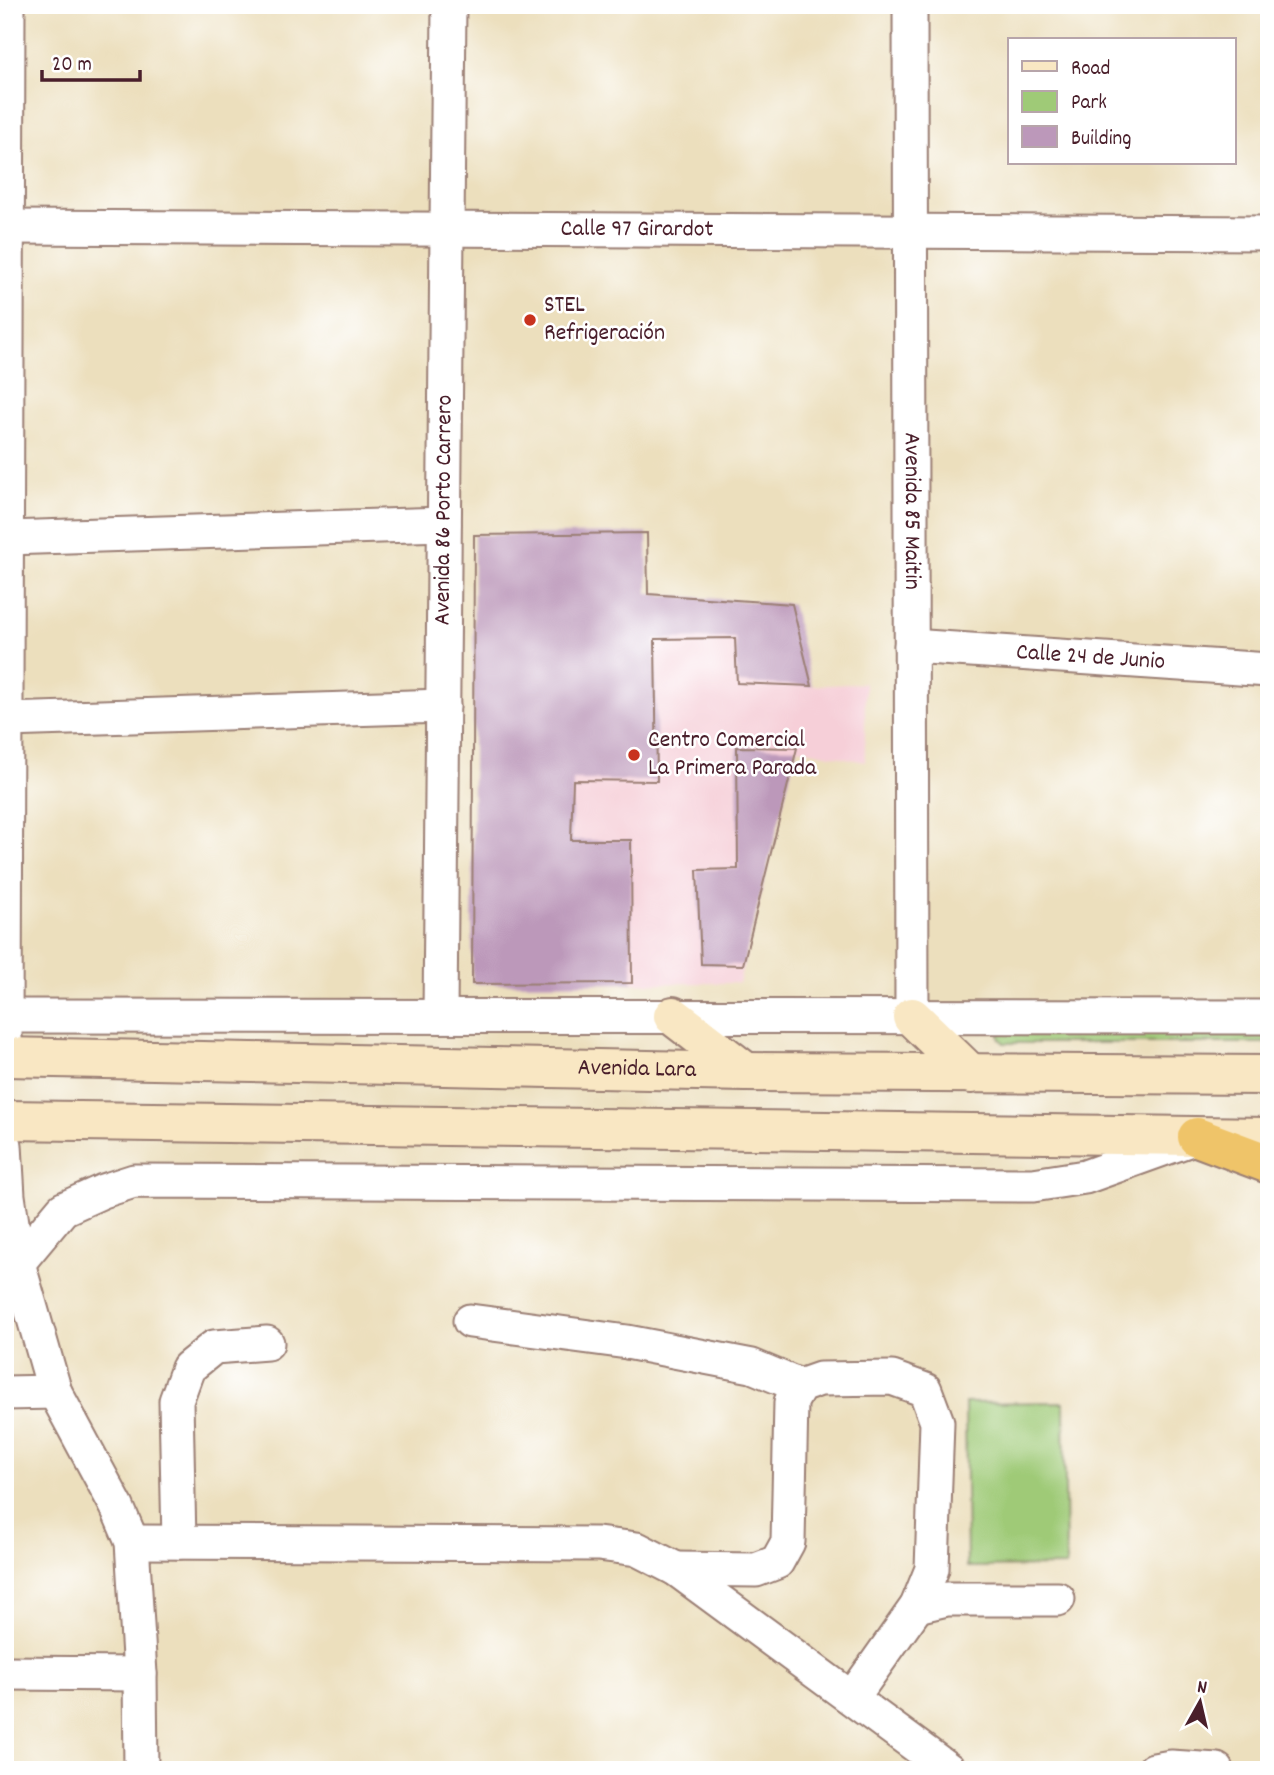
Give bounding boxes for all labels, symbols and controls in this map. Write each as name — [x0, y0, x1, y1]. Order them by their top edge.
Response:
scale bar — [42, 38, 140, 82]
legend — [1008, 38, 1236, 164]
text: 20 m — [52, 51, 92, 81]
text: Road — [1071, 55, 1110, 85]
text: Park — [1071, 89, 1107, 119]
text: Building — [1071, 125, 1131, 155]
street label: Calle 97 Girardot — [561, 213, 714, 247]
place label: STEL Refrigeración — [544, 289, 665, 351]
marker: STEL Refrigeración — [522, 312, 538, 328]
street label: Avenida 86 Porto Carrero — [426, 394, 463, 626]
street label: Avenida 85 Maitin — [894, 432, 928, 590]
street label: Calle 24 de Junio — [1015, 636, 1166, 680]
place label: Centro Comercial La Primera Parada — [648, 724, 817, 786]
marker: Centro Comercial La Primera Parada — [626, 747, 642, 763]
street label: Avenida Lara — [577, 1052, 697, 1088]
north arrow — [1166, 1666, 1236, 1736]
text: N — [1195, 1675, 1208, 1703]

